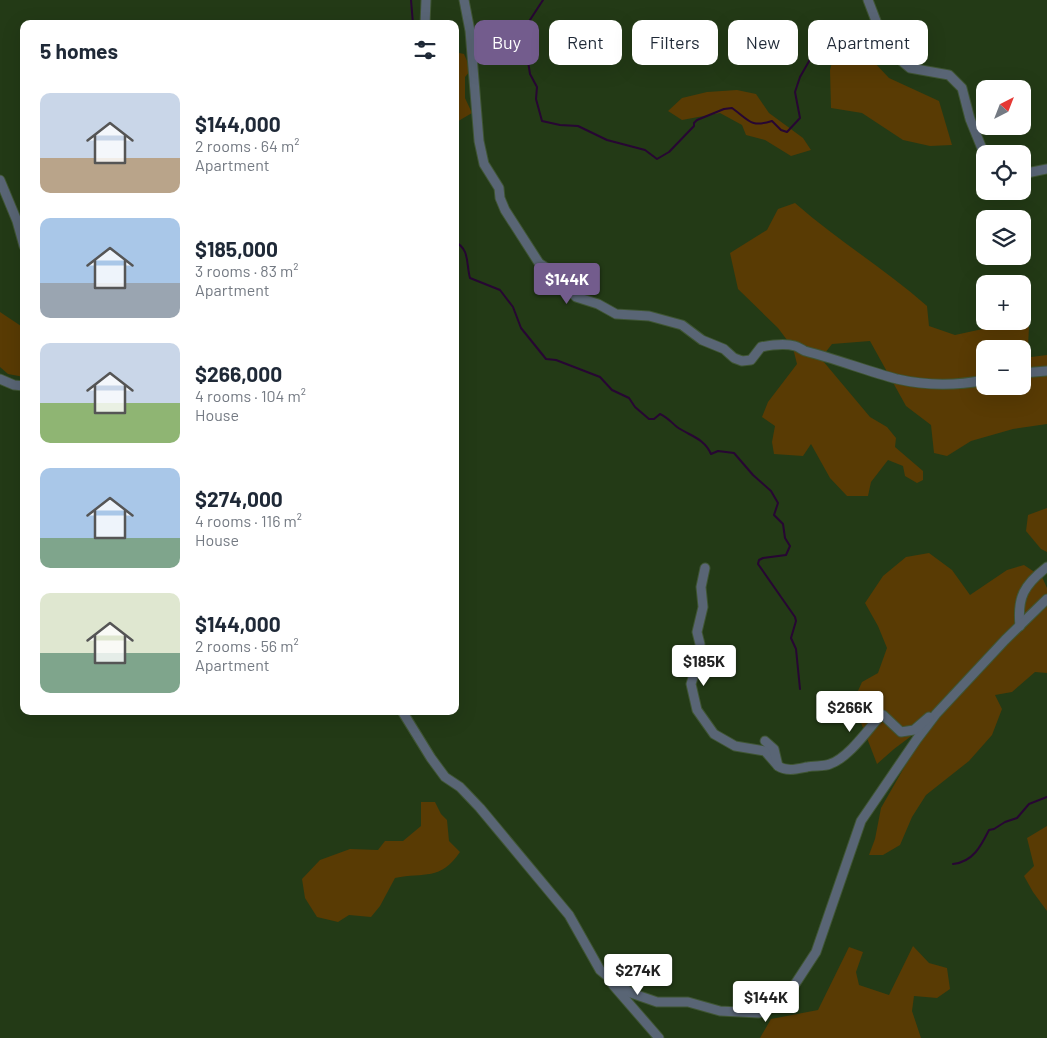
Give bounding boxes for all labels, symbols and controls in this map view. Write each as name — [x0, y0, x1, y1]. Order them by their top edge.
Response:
chip: Buy — [474, 20, 539, 65]
chip: Rent — [549, 20, 622, 65]
chip: Filters — [632, 20, 718, 65]
chip: New — [728, 20, 798, 65]
chip: Apartment — [808, 20, 928, 65]
icon: filters — [411, 36, 439, 64]
text: 5 homes — [40, 38, 118, 63]
north arrow — [976, 80, 1031, 135]
map controls — [976, 80, 1031, 395]
text: $144,000 — [195, 111, 281, 136]
icon: home — [80, 113, 140, 173]
text: 2 rooms · 64 m² — [195, 136, 299, 155]
button: locate — [976, 145, 1031, 200]
text: Apartment — [195, 155, 270, 174]
button: layers — [976, 210, 1031, 265]
text: $185,000 — [195, 236, 278, 261]
icon: home — [80, 238, 140, 298]
text: 3 rooms · 83 m² — [195, 261, 299, 280]
pin: $144K — [532, 262, 602, 305]
text: $144K — [545, 269, 589, 288]
button: + — [976, 275, 1031, 330]
text: Apartment — [195, 280, 270, 299]
button: − — [976, 340, 1031, 395]
text: $266,000 — [195, 361, 282, 386]
icon: home — [80, 363, 140, 423]
text: 4 rooms · 104 m² — [195, 386, 306, 405]
text: House — [195, 405, 239, 424]
text: $274,000 — [195, 486, 283, 511]
icon: home — [80, 488, 140, 548]
text: 4 rooms · 116 m² — [195, 511, 302, 530]
text: House — [195, 530, 239, 549]
text: $144,000 — [195, 611, 281, 636]
icon: home — [80, 613, 140, 673]
text: 2 rooms · 56 m² — [195, 636, 299, 655]
pin: $185K — [669, 644, 739, 687]
text: $185K — [683, 651, 725, 670]
text: Apartment — [195, 655, 270, 674]
pin: $266K — [815, 690, 885, 733]
text: $266K — [827, 697, 873, 716]
pin: $274K — [603, 954, 673, 996]
text: $274K — [615, 960, 661, 979]
pin: $144K — [731, 980, 801, 1023]
text: $144K — [744, 987, 788, 1006]

